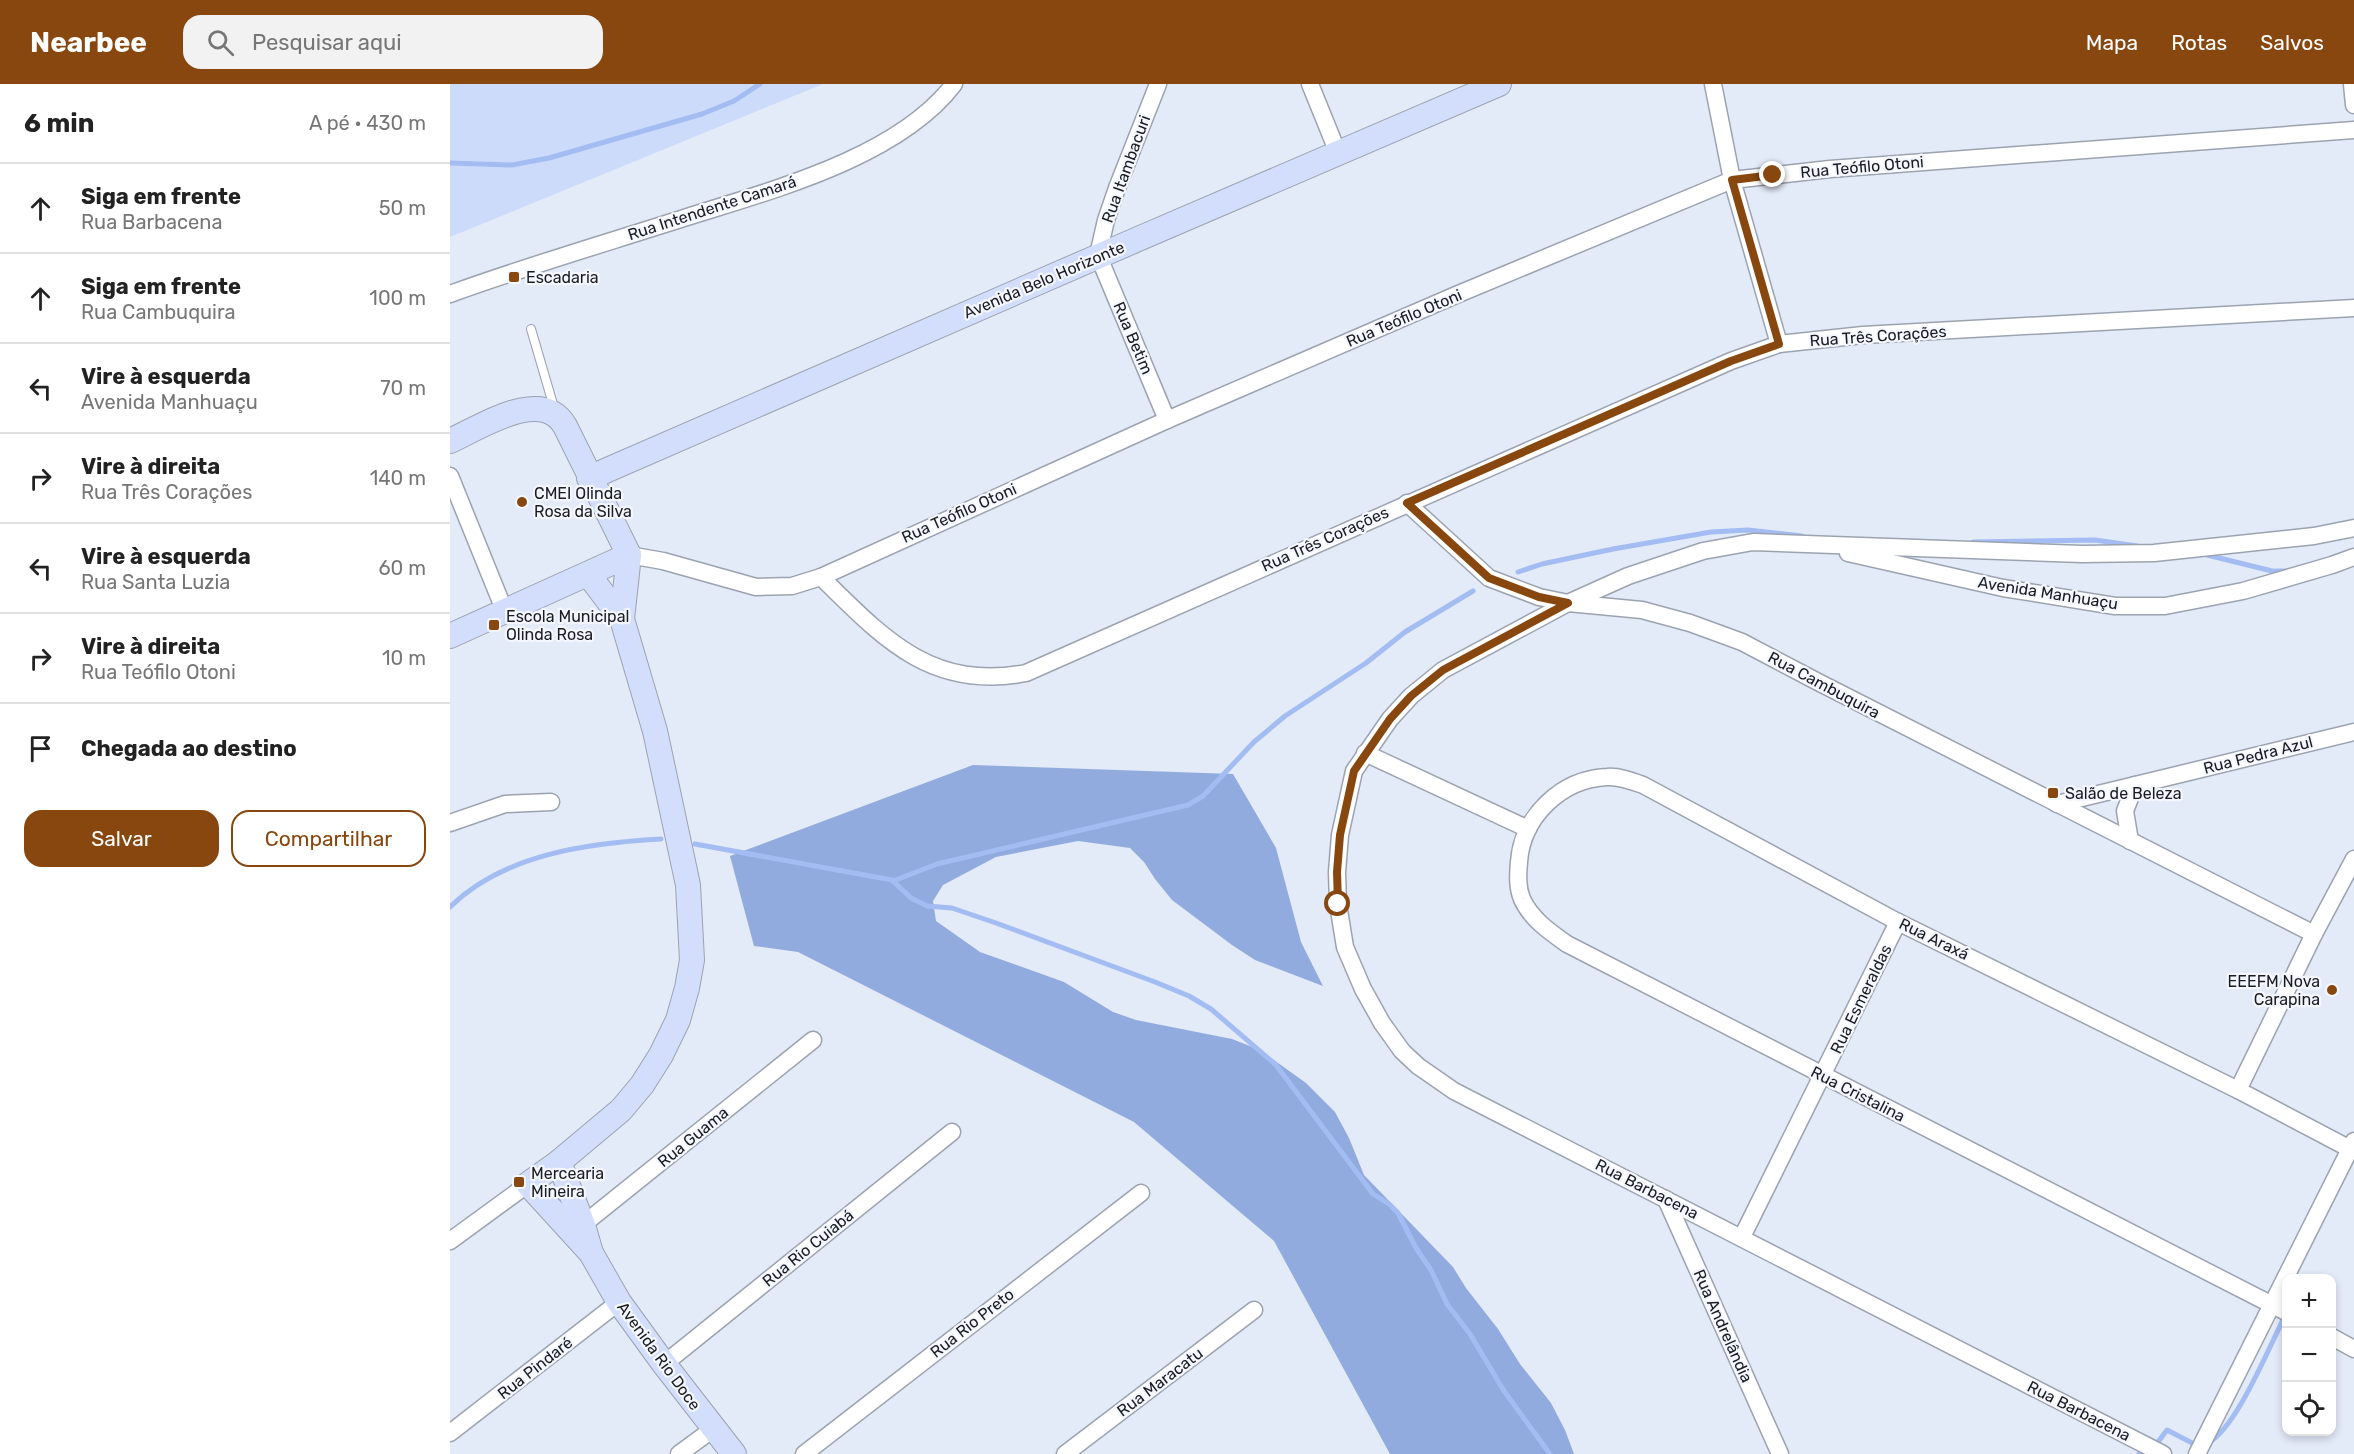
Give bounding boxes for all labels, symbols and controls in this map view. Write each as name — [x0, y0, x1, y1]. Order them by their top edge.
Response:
search box — [183, 15, 603, 69]
text: Nearbee — [30, 26, 147, 59]
icon: search — [204, 26, 237, 59]
text: Pesquisar aqui — [252, 29, 402, 56]
text: Mapa — [2086, 30, 2138, 55]
text: Rotas — [2171, 30, 2227, 55]
text: Salvos — [2260, 30, 2324, 55]
text: 6 min — [24, 108, 94, 139]
text: A pé · 430 m — [309, 111, 426, 135]
street label: Rua Itambacuri — [1098, 113, 1154, 225]
street label: Rua Teófilo Otoni — [1799, 152, 1925, 182]
route end — [1759, 161, 1785, 187]
street label: Rua Intendente Camará — [625, 172, 799, 244]
text: Siga em frente — [81, 183, 241, 210]
icon: ahead — [24, 192, 57, 225]
text: 50 m — [379, 196, 426, 220]
text: Rua Barbacena — [81, 210, 222, 234]
street label: Avenida Belo Horizonte — [961, 237, 1127, 323]
place label: Escadaria — [526, 268, 599, 287]
marker: Escadaria — [507, 270, 521, 284]
text: Siga em frente — [81, 273, 241, 300]
icon: ahead — [24, 282, 57, 315]
street label: Rua Teófilo Otoni — [1343, 285, 1465, 351]
text: 100 m — [369, 286, 426, 310]
street label: Rua Betim — [1109, 299, 1157, 377]
text: Rua Cambuquira — [81, 300, 235, 324]
street label: Rua Três Corações — [1809, 322, 1947, 350]
text: Vire à esquerda — [81, 363, 251, 390]
icon: left — [24, 372, 57, 405]
text: 70 m — [380, 376, 426, 400]
text: Avenida Manhuaçu — [81, 390, 258, 414]
text: Vire à direita — [81, 453, 220, 480]
icon: right — [24, 462, 57, 495]
text: 140 m — [370, 466, 426, 490]
street label: Rua Teófilo Otoni — [899, 479, 1019, 547]
text: Rua Três Corações — [81, 480, 252, 504]
place label: CMEI Olinda Rosa da Silva — [534, 484, 632, 521]
marker: CMEI Olinda Rosa da Silva — [515, 495, 529, 509]
street label: Rua Três Corações — [1258, 502, 1392, 576]
text: Vire à esquerda — [81, 543, 251, 570]
icon: left — [24, 552, 57, 585]
text: 60 m — [379, 556, 426, 580]
text: Rua Santa Luzia — [81, 570, 230, 594]
street label: Avenida Manhuaçu — [1977, 573, 2119, 613]
place label: Escola Municipal Olinda Rosa — [506, 607, 629, 644]
marker: Escola Municipal Olinda Rosa — [487, 618, 501, 632]
text: Vire à direita — [81, 633, 220, 660]
icon: right — [24, 642, 57, 675]
text: 10 m — [382, 646, 426, 670]
street label: Rua Cambuquira — [1765, 648, 1883, 722]
text: Rua Teófilo Otoni — [81, 660, 236, 684]
icon: arrive — [24, 732, 57, 765]
street label: Rua Pedra Azul — [2201, 732, 2315, 778]
text: Chegada ao destino — [81, 735, 297, 762]
place label: Salão de Beleza — [2065, 784, 2181, 803]
marker: Salão de Beleza — [2046, 786, 2060, 800]
button: Salvar — [24, 810, 219, 867]
button: Compartilhar — [231, 810, 426, 867]
route start — [1324, 890, 1350, 916]
street label: Rua Araxá — [1896, 914, 1972, 964]
street label: Rua Esmeraldas — [1826, 941, 1896, 1057]
place label: EEEFM Nova Carapina — [2228, 972, 2320, 1009]
marker: EEEFM Nova Carapina — [2325, 983, 2339, 997]
street label: Rua Cristalina — [1808, 1062, 1908, 1126]
street label: Rua Guama — [654, 1103, 732, 1171]
street label: Rua Barbacena — [1592, 1155, 1702, 1223]
place label: Mercearia Mineira — [531, 1164, 604, 1201]
marker: Mercearia Mineira — [512, 1175, 526, 1189]
street label: Rua Rio Cuiabá — [759, 1205, 857, 1291]
street label: Rua Andrelândia — [1690, 1266, 1756, 1386]
map controls — [2282, 1274, 2336, 1436]
button: + — [2282, 1274, 2336, 1328]
street label: Rua Rio Preto — [926, 1284, 1018, 1362]
street label: Avenida Rio Doce — [613, 1298, 705, 1414]
button: − — [2282, 1328, 2336, 1382]
street label: Rua Pindaré — [494, 1333, 576, 1403]
street label: Rua Maracatu — [1113, 1344, 1207, 1420]
street label: Rua Barbacena — [2024, 1377, 2134, 1445]
button: locate — [2282, 1382, 2336, 1436]

